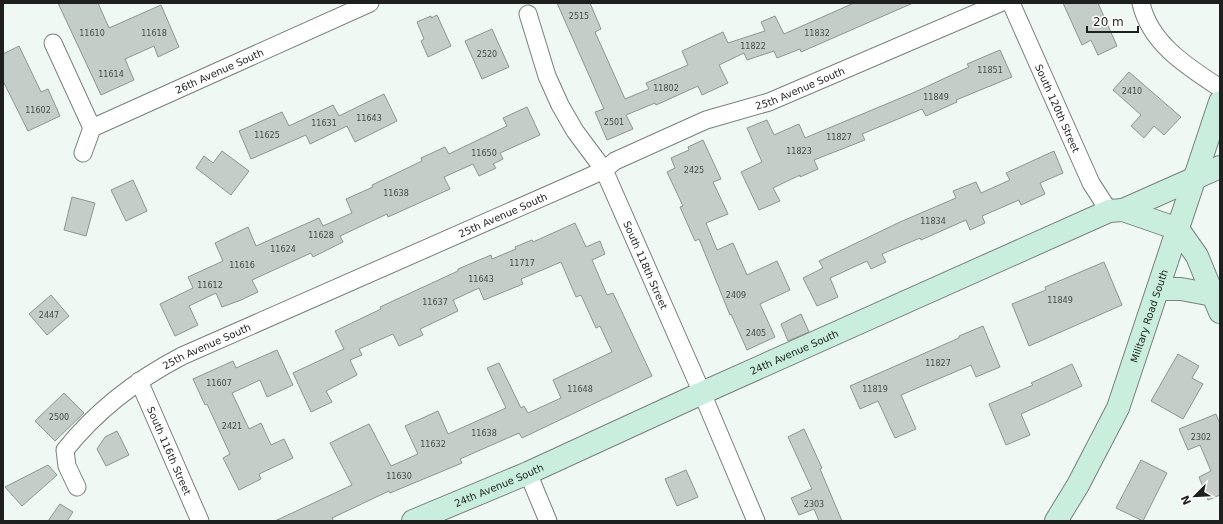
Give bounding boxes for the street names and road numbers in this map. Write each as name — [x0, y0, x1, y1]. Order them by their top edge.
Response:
street label: 26th Avenue South — [173, 47, 265, 96]
street label: South 120th Street — [1033, 63, 1082, 154]
street label: 25th Avenue South — [754, 65, 846, 112]
street label: 25th Avenue South — [457, 191, 549, 240]
street label: South 118th Street — [621, 219, 670, 311]
street label: Military Road South — [1128, 268, 1170, 364]
street label: 25th Avenue South — [161, 321, 252, 372]
street label: 24th Avenue South — [748, 328, 840, 377]
street label: South 116th Street — [145, 405, 193, 497]
street label: 24th Avenue South — [453, 462, 545, 509]

